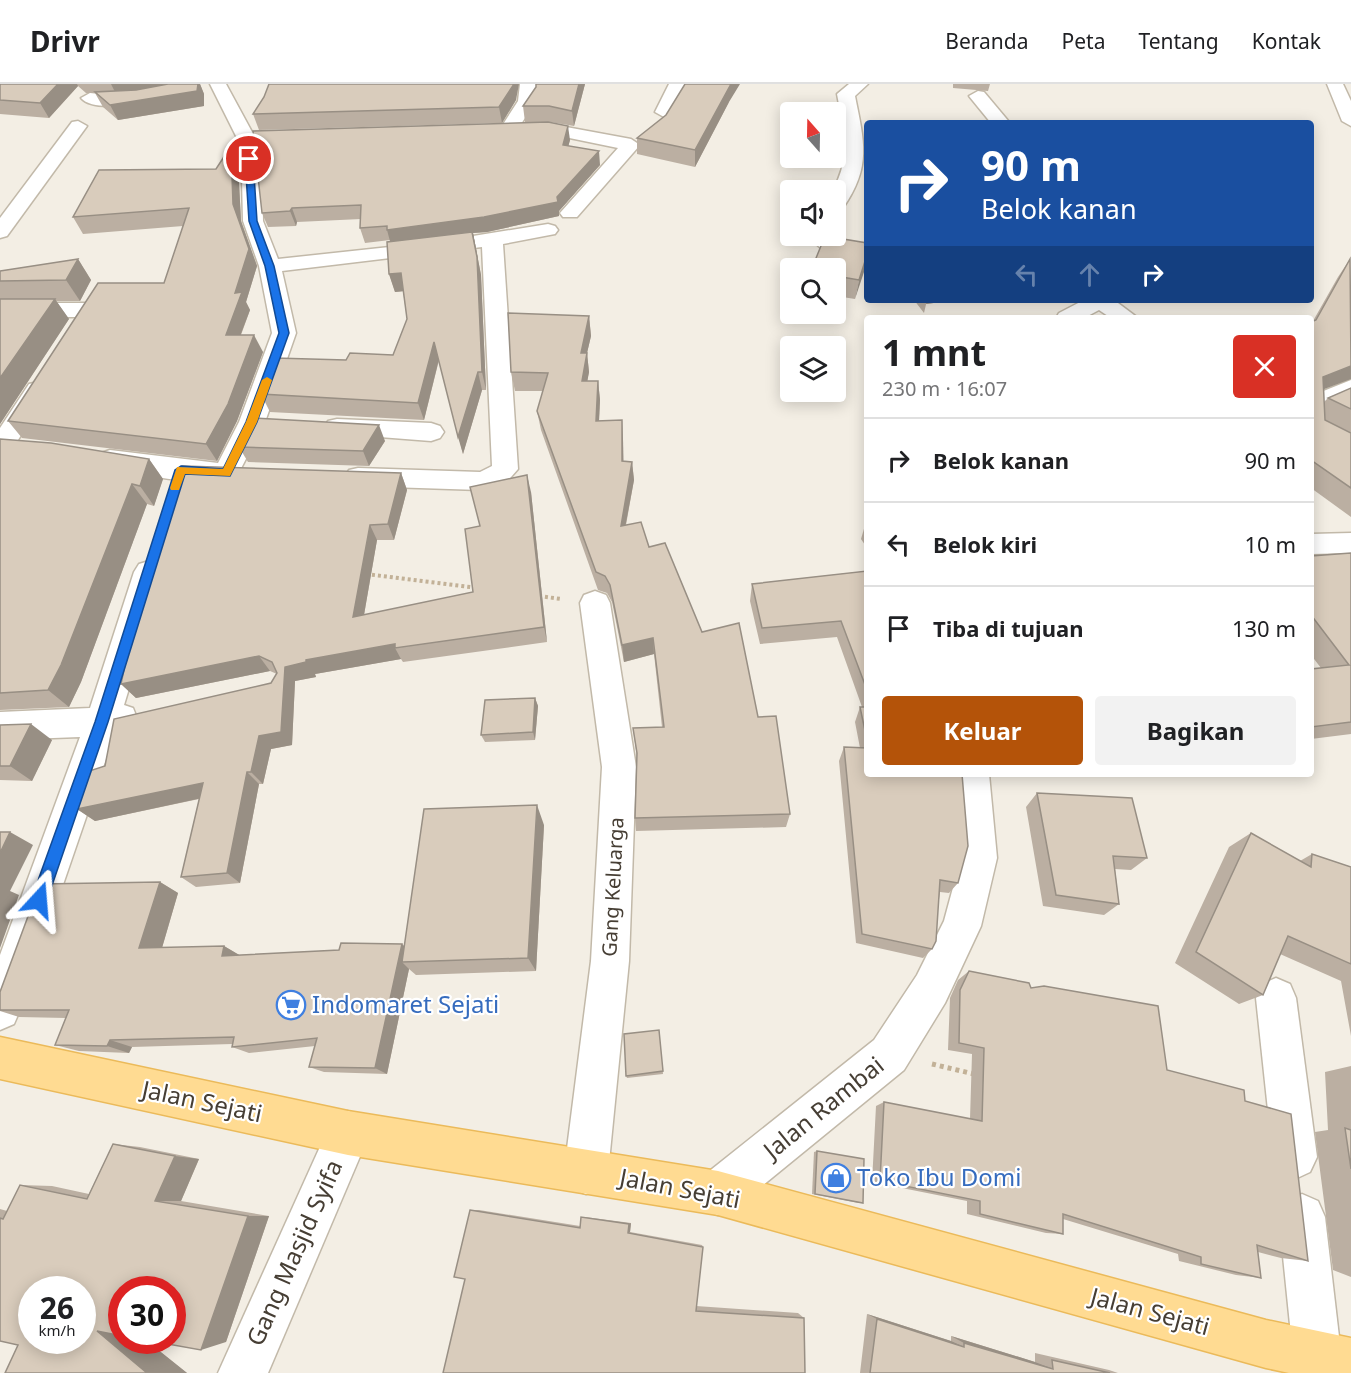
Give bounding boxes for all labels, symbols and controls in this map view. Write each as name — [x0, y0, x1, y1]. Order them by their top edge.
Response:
text: Drivr — [30, 22, 100, 60]
text: Beranda — [945, 27, 1029, 55]
text: Peta — [1062, 27, 1105, 55]
text: Tentang — [1138, 27, 1219, 55]
text: Kontak — [1252, 27, 1321, 55]
north arrow — [780, 102, 846, 168]
map controls — [780, 102, 846, 402]
pin — [223, 133, 274, 184]
text: 90 m — [981, 136, 1081, 193]
icon: arrive — [232, 142, 265, 175]
icon: right — [882, 144, 960, 222]
button: sound — [780, 180, 846, 246]
text: Belok kanan — [981, 190, 1137, 227]
button: search — [780, 258, 846, 324]
icon: left — [1010, 258, 1043, 291]
icon: ahead — [1073, 258, 1106, 291]
icon: right — [1136, 258, 1169, 291]
text: 1 mnt — [882, 328, 986, 377]
button: close — [1233, 335, 1296, 398]
button: layers — [780, 336, 846, 402]
text: 230 m · 16:07 — [882, 375, 1007, 402]
icon: right — [882, 444, 915, 477]
text: Belok kanan — [933, 445, 1069, 475]
text: 90 m — [1245, 445, 1296, 475]
icon: left — [882, 528, 915, 561]
text: Belok kiri — [933, 529, 1037, 559]
text: 10 m — [1245, 529, 1296, 559]
icon: arrive — [882, 612, 915, 645]
text: Tiba di tujuan — [933, 613, 1083, 643]
text: 130 m — [1232, 613, 1296, 643]
button: Keluar — [882, 696, 1083, 765]
button: Bagikan — [1095, 696, 1296, 765]
street label: Gang Keluarga — [595, 817, 630, 957]
position arrow — [7, 868, 71, 932]
place label: Indomaret Sejati — [312, 987, 499, 1020]
supermarket icon: Indomaret Sejati — [275, 989, 307, 1021]
street label: Jalan Rambai — [754, 1048, 890, 1167]
street label: Jalan Sejati — [137, 1071, 265, 1129]
street label: Gang Masjid Syifa — [238, 1154, 349, 1351]
street label: Jalan Sejati — [615, 1159, 743, 1215]
place label: Toko Ibu Domi — [857, 1160, 1021, 1193]
shop icon: Toko Ibu Domi — [820, 1162, 852, 1194]
speed limit sign: 30 — [108, 1276, 186, 1354]
street label: Jalan Sejati — [1085, 1278, 1214, 1342]
text: 26 — [40, 1287, 74, 1328]
text: km/h — [39, 1320, 75, 1340]

